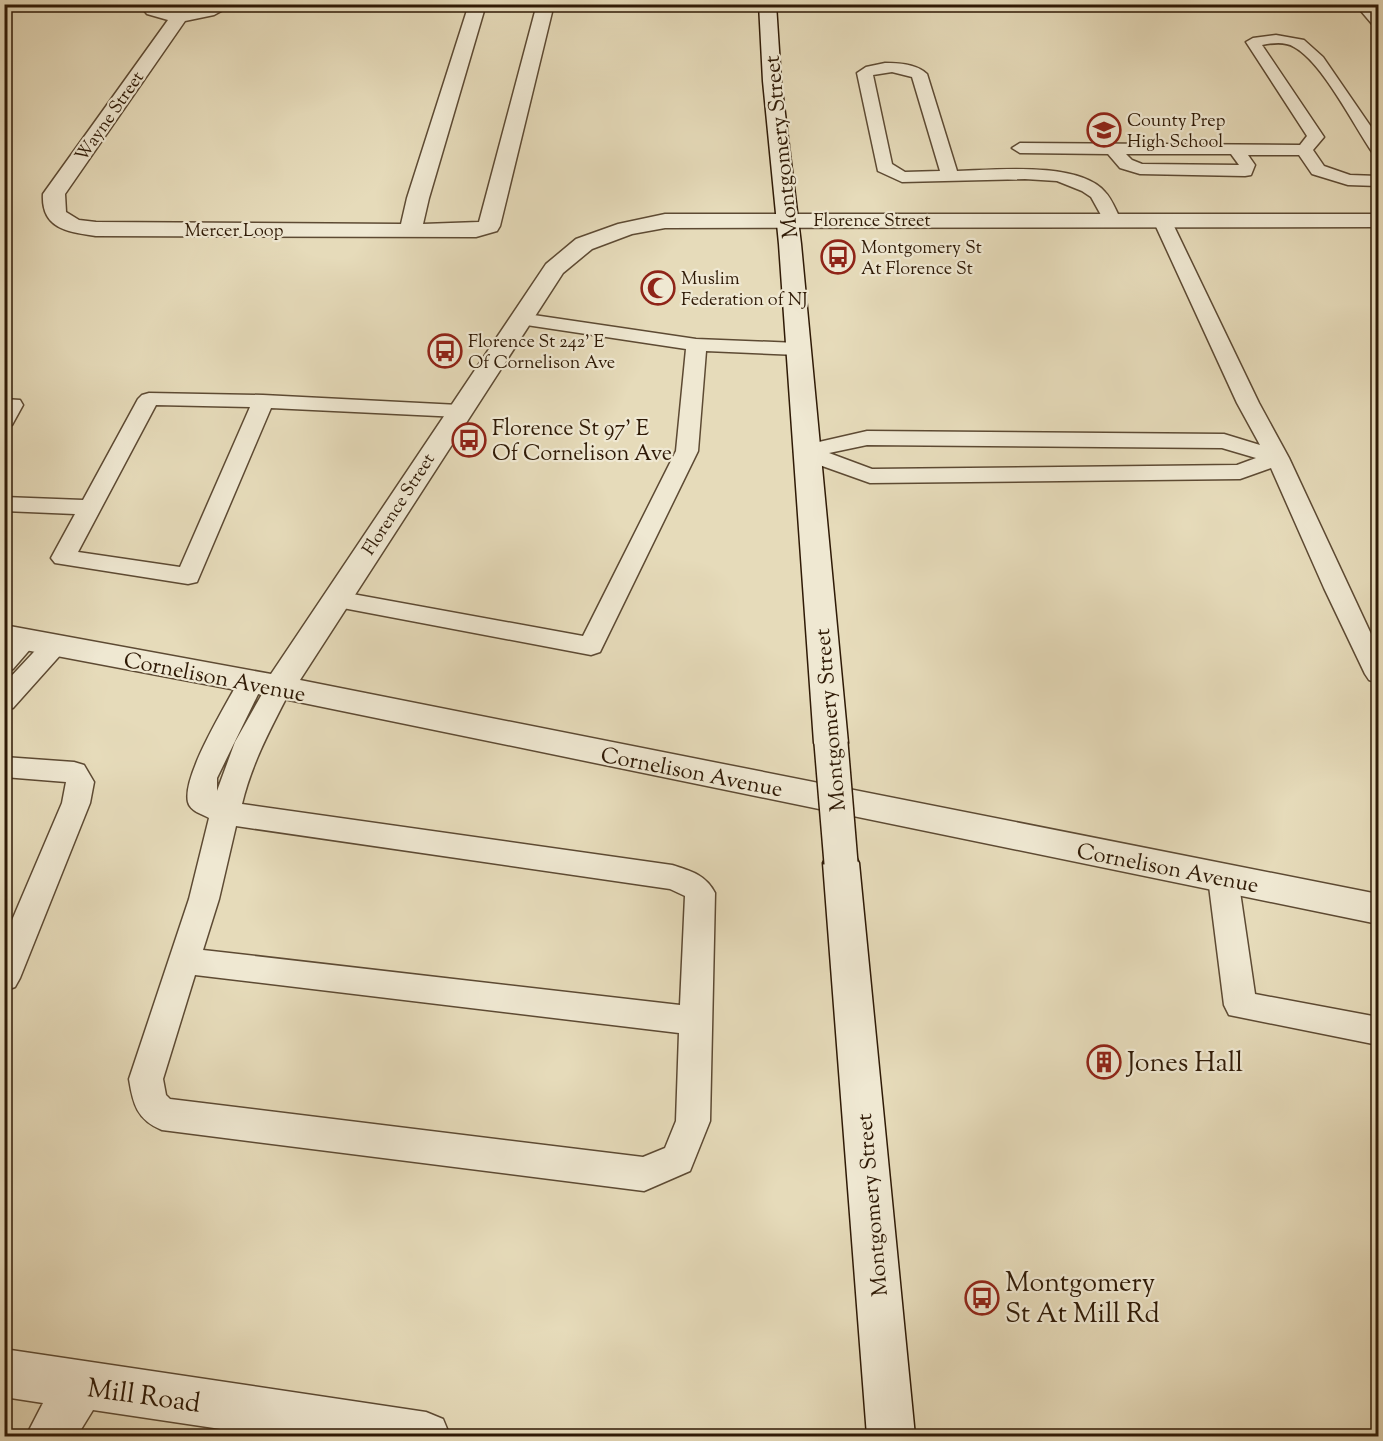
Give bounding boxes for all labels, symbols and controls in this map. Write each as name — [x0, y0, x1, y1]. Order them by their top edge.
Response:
street label: Montgomery Street — [757, 53, 809, 240]
street label: Wayne Street — [70, 67, 151, 168]
place label: County Prep High School — [1127, 109, 1225, 156]
school or university icon: County Prep High School — [1086, 112, 1122, 148]
street label: Florence Street — [813, 209, 931, 235]
street label: Mercer Loop — [185, 219, 283, 245]
place label: Montgomery St At Florence St — [861, 236, 982, 283]
bus stop icon: Montgomery St At Florence St — [820, 239, 856, 275]
place label: Muslim Federation of NJ — [681, 267, 807, 314]
mosque icon: Muslim Federation of NJ — [640, 270, 676, 306]
place label: Florence St 242' E Of Cornelison Ave — [468, 330, 615, 377]
bus stop icon: Florence St 242' E Of Cornelison Ave — [427, 333, 463, 369]
place label: Florence St 97' E Of Cornelison Ave — [492, 414, 672, 471]
bus stop icon: Florence St 97' E Of Cornelison Ave — [451, 422, 487, 458]
street label: Florence Street — [357, 449, 442, 561]
street label: Montgomery Street — [808, 626, 856, 813]
street label: Cornelison Avenue — [121, 646, 308, 712]
street label: Cornelison Avenue — [598, 741, 785, 807]
street label: Cornelison Avenue — [1074, 837, 1261, 903]
building icon: Jones Hall — [1086, 1044, 1122, 1080]
place label: Jones Hall — [1125, 1045, 1244, 1084]
street label: Montgomery Street — [850, 1111, 898, 1298]
place label: Montgomery St At Mill Rd — [1005, 1265, 1160, 1335]
bus stop icon: Montgomery St At Mill Rd — [964, 1280, 1000, 1316]
street label: Mill Road — [84, 1370, 203, 1425]

